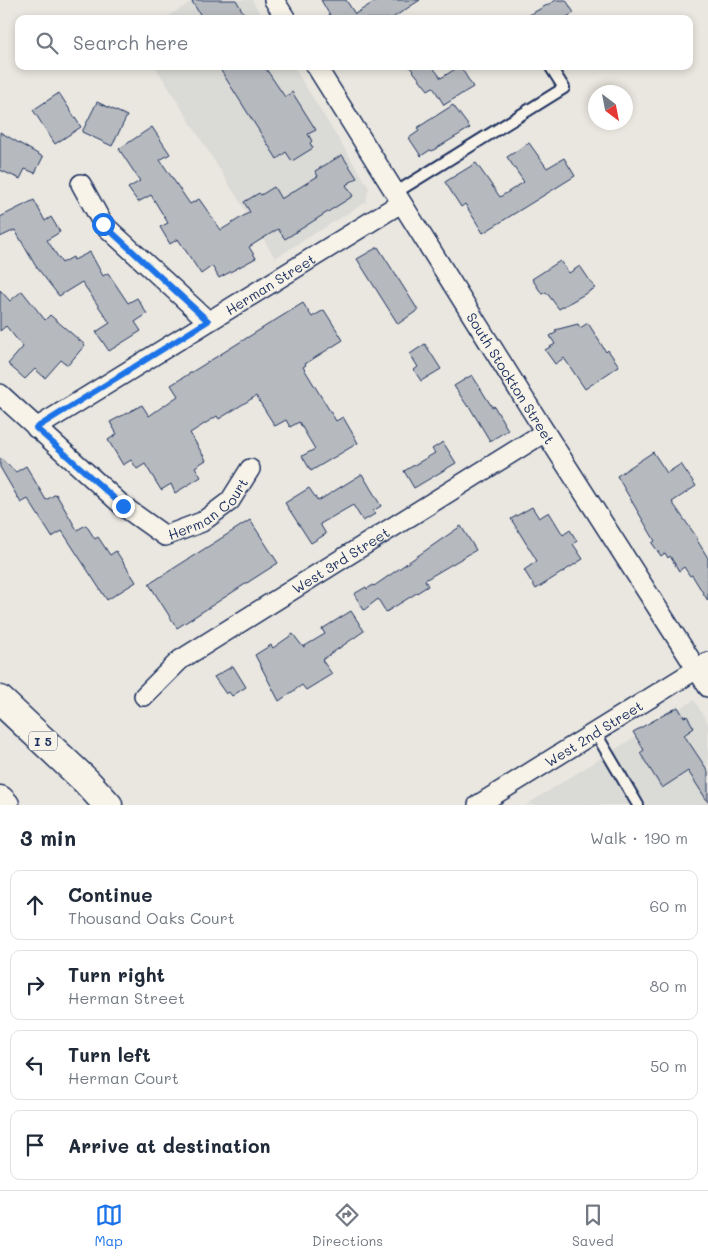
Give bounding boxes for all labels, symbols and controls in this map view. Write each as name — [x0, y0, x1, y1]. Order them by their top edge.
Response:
search box — [15, 15, 693, 70]
icon: search — [33, 29, 61, 57]
text: Search here — [73, 30, 189, 55]
north arrow — [588, 85, 633, 130]
route start — [92, 213, 115, 236]
street label: Herman Street — [222, 249, 319, 319]
street label: South Stockton Street — [463, 309, 560, 447]
street label: Herman Court — [165, 474, 252, 544]
route end — [112, 495, 135, 518]
street label: West 3rd Street — [288, 522, 393, 597]
street label: West 2nd Street — [541, 696, 646, 771]
road number: I 5 — [29, 731, 57, 750]
text: 3 min — [20, 824, 76, 851]
text: Walk · 190 m — [590, 827, 688, 848]
text: Continue — [68, 882, 153, 907]
icon: ahead — [21, 891, 49, 919]
text: 60 m — [650, 895, 687, 916]
text: Thousand Oaks Court — [68, 907, 235, 928]
text: Turn right — [68, 962, 165, 987]
icon: right — [21, 971, 49, 999]
text: 80 m — [650, 975, 687, 996]
text: Herman Street — [68, 987, 185, 1008]
text: Turn left — [68, 1042, 151, 1067]
icon: left — [21, 1051, 49, 1079]
text: 50 m — [650, 1055, 687, 1076]
text: Herman Court — [68, 1067, 179, 1088]
icon: arrive — [21, 1131, 49, 1159]
text: Arrive at destination — [68, 1133, 271, 1158]
tab: Map — [94, 1201, 123, 1250]
tab: Directions — [312, 1201, 383, 1250]
tab: Saved — [572, 1201, 614, 1250]

